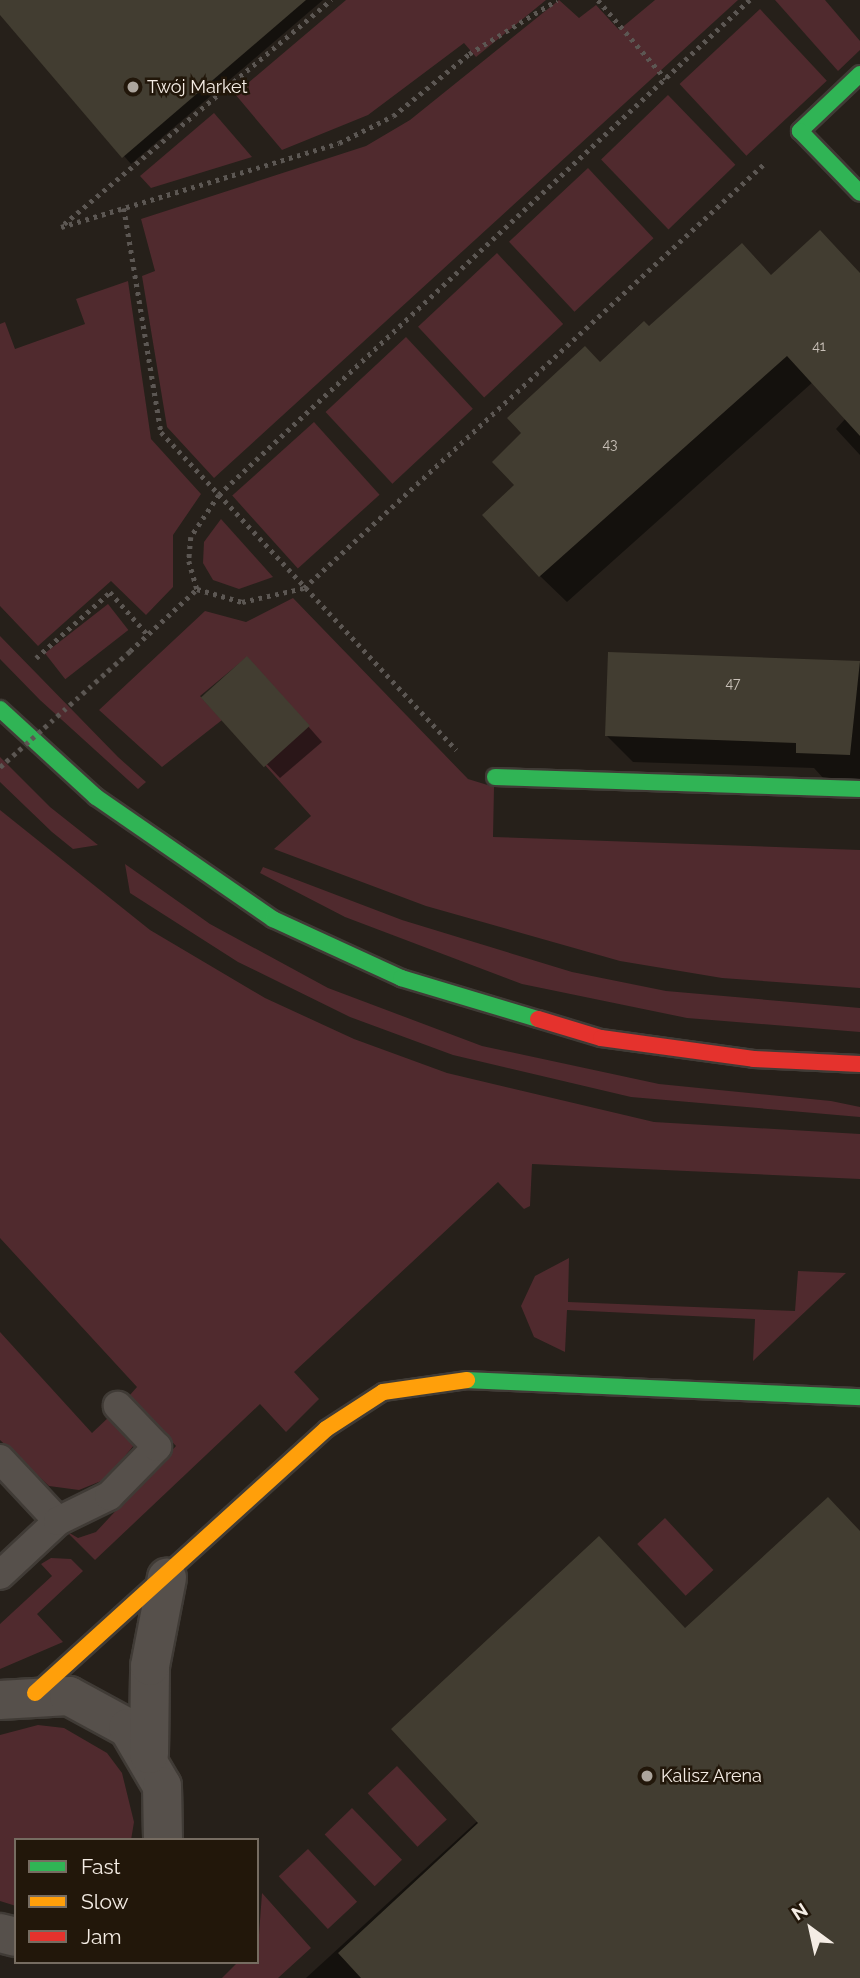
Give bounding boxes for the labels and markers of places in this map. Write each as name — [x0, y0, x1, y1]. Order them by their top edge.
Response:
place label: Twój Market — [147, 76, 248, 98]
marker: Twój Market — [125, 79, 141, 95]
place label: Kalisz Arena — [661, 1765, 762, 1787]
marker: Kalisz Arena — [639, 1768, 655, 1784]

